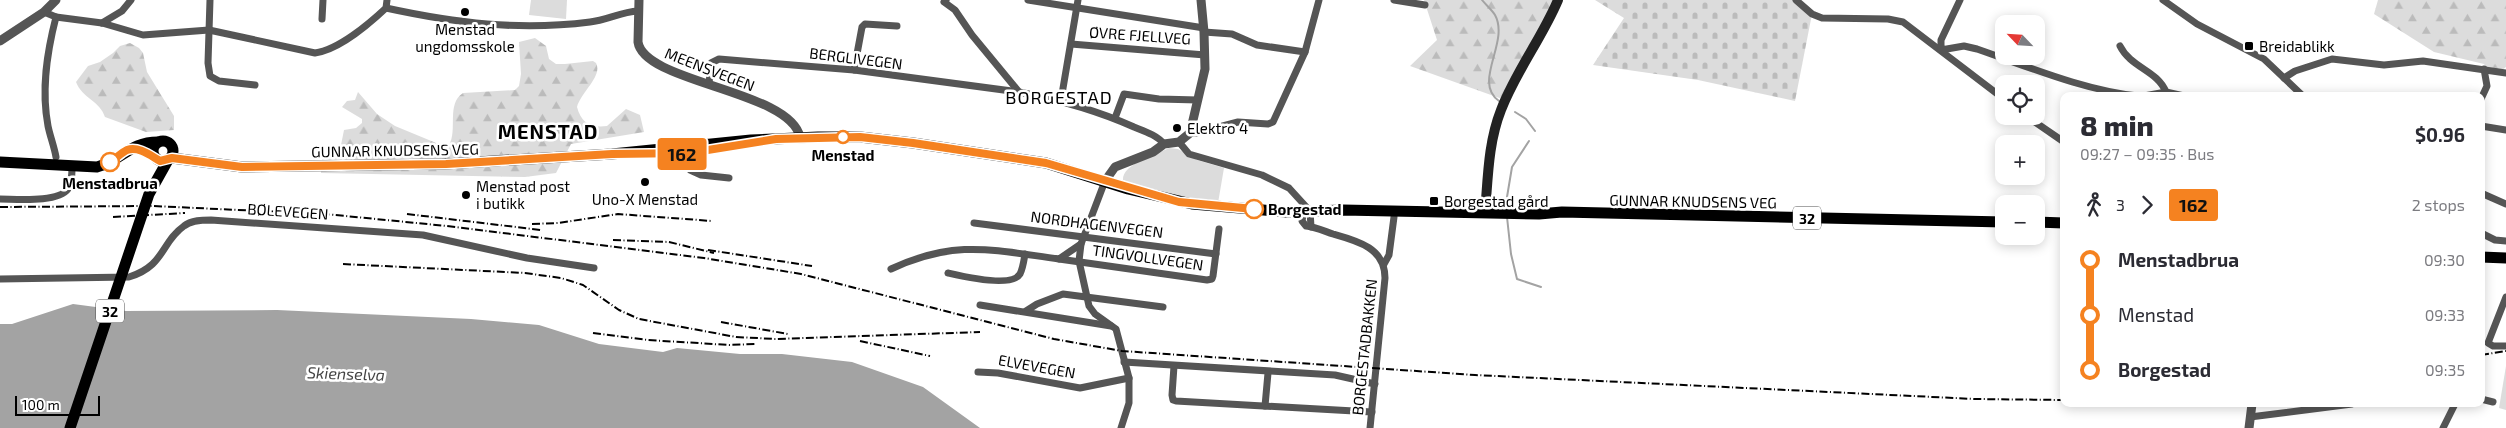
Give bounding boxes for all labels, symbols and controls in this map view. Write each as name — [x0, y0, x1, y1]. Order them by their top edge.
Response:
marker: Menstad ungdomsskole — [459, 6, 471, 18]
north arrow — [1995, 15, 2045, 65]
map controls — [1995, 15, 2045, 245]
place label: Menstad ungdomsskole — [415, 20, 515, 55]
street label: ØVRE FJELLVEG — [1088, 22, 1192, 48]
place label: Breidablikk — [2259, 37, 2335, 55]
marker: Breidablikk — [2243, 40, 2255, 52]
street label: BERGLIVEGEN — [808, 43, 904, 73]
street label: MEENSVEGEN — [663, 44, 757, 94]
button: locate — [1995, 75, 2045, 125]
district label: BORGESTAD — [1005, 86, 1113, 108]
text: 8 min — [2080, 108, 2154, 142]
district label: MENSTAD — [498, 119, 598, 143]
place label: Elektro 4 — [1187, 119, 1248, 137]
marker: Elektro 4 — [1171, 122, 1183, 134]
text: $0.96 — [2415, 123, 2465, 146]
marker: Menstad — [836, 130, 850, 144]
button: + — [1995, 135, 2045, 185]
line badge: 162 — [653, 138, 711, 170]
street label: GUNNAR KNUDSENS VEG — [311, 140, 479, 160]
text: 162 — [668, 143, 696, 165]
text: 09:27 – 09:35 · Bus — [2080, 144, 2215, 163]
place label: Menstad — [812, 146, 874, 164]
marker: Menstadbrua — [100, 152, 120, 172]
place label: Menstadbrua — [62, 174, 158, 192]
marker: Uno-X Menstad — [639, 176, 651, 188]
place label: Menstad post i butikk — [476, 177, 570, 212]
marker: Menstad post i butikk — [460, 189, 472, 201]
place label: Uno-X Menstad — [592, 190, 698, 208]
street label: GUNNAR KNUDSENS VEG — [1609, 191, 1777, 211]
icon: walk — [2080, 191, 2108, 219]
icon: forward — [2133, 191, 2161, 219]
place label: Borgestad gård — [1444, 192, 1549, 210]
text: 162 — [2179, 194, 2208, 216]
marker: Borgestad gård — [1428, 195, 1440, 207]
button: − — [1995, 195, 2045, 245]
text: 3 — [2116, 195, 2125, 214]
text: 2 stops — [2412, 195, 2465, 214]
street label: BØLEVEGEN — [247, 199, 329, 223]
marker: Borgestad — [1244, 199, 1264, 219]
place label: Borgestad — [1268, 200, 1342, 218]
street label: NORDHAGENVEGEN — [1030, 207, 1164, 241]
road number: 32 — [1793, 207, 1821, 230]
street label: TINGVOLLVEGEN — [1091, 240, 1205, 274]
text: Menstadbrua — [2118, 248, 2239, 271]
text: 09:30 — [2424, 250, 2465, 269]
street label: BORGESTADBAKKEN — [1348, 278, 1380, 416]
road number: 32 — [96, 300, 124, 322]
text: Menstad — [2118, 303, 2194, 326]
text: 09:33 — [2425, 305, 2465, 324]
street label: ELVEVEGEN — [997, 350, 1077, 382]
text: Borgestad — [2118, 358, 2211, 381]
text: 09:35 — [2425, 360, 2465, 379]
water label: Skienselva — [307, 362, 385, 384]
scale bar — [15, 393, 100, 416]
text: 100 m — [22, 396, 60, 413]

